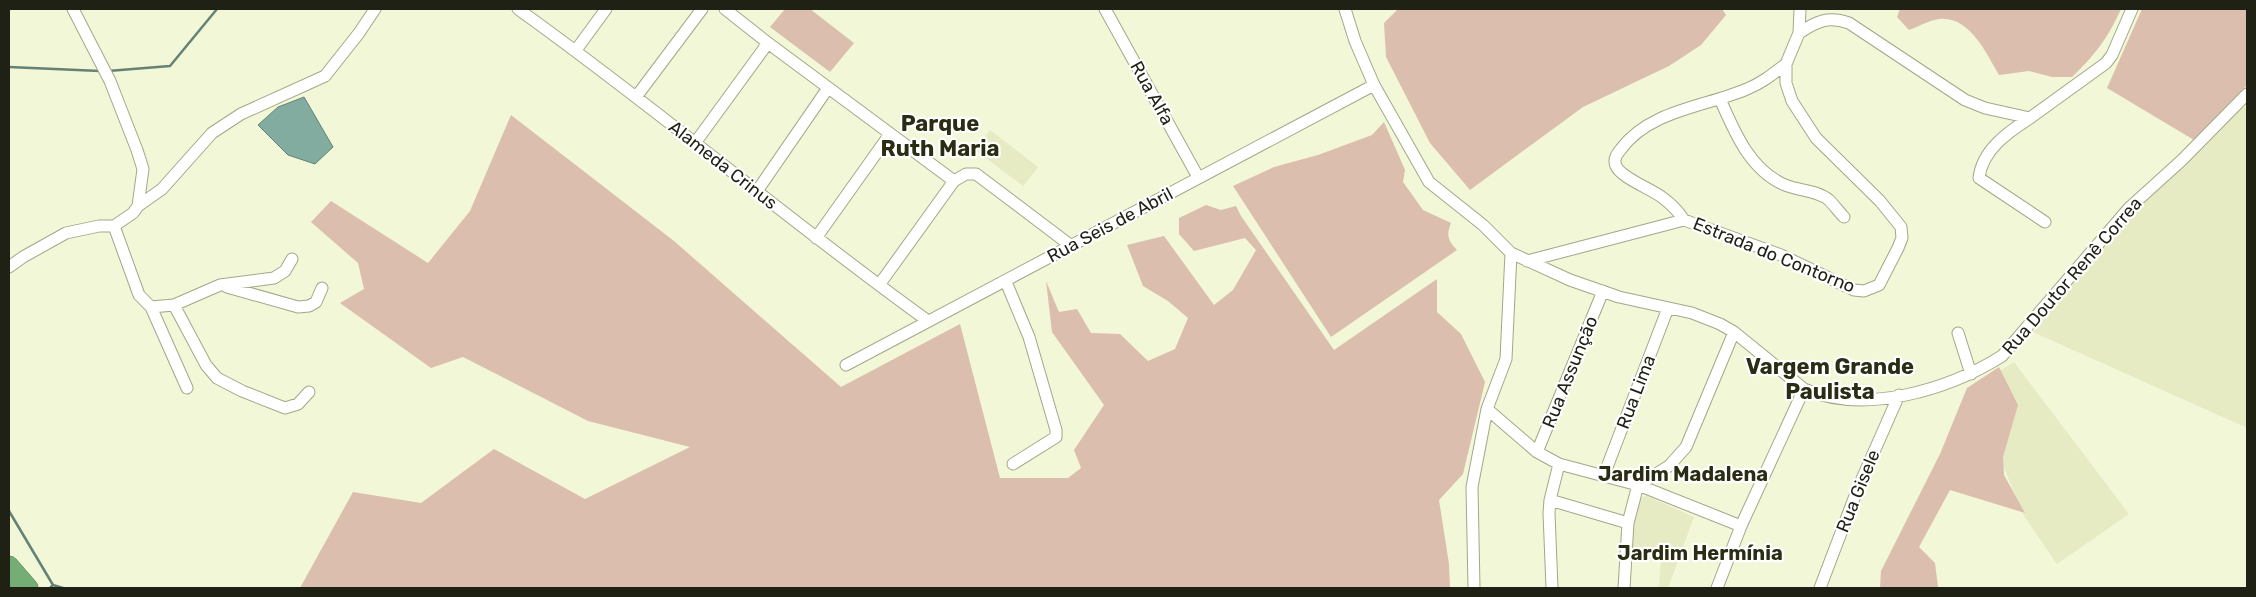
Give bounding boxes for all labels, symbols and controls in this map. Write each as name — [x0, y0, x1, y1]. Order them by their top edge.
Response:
street label: Rua Alfa — [1125, 57, 1179, 129]
district label: Parque Ruth Maria — [880, 110, 1000, 162]
street label: Alameda Crinus — [664, 116, 782, 214]
street label: Rua Seis de Abril — [1043, 183, 1177, 267]
street label: Rua Doutor Renê Correa — [1998, 193, 2146, 359]
street label: Estrada do Contorno — [1690, 212, 1858, 298]
street label: Rua Assunção — [1538, 313, 1602, 431]
street label: Rua Lima — [1612, 352, 1660, 432]
district label: Vargem Grande Paulista — [1746, 353, 1914, 405]
street label: Rua Gisele — [1831, 446, 1885, 536]
district label: Jardim Madalena — [1598, 462, 1768, 486]
district label: Jardim Hermínia — [1617, 541, 1783, 565]

